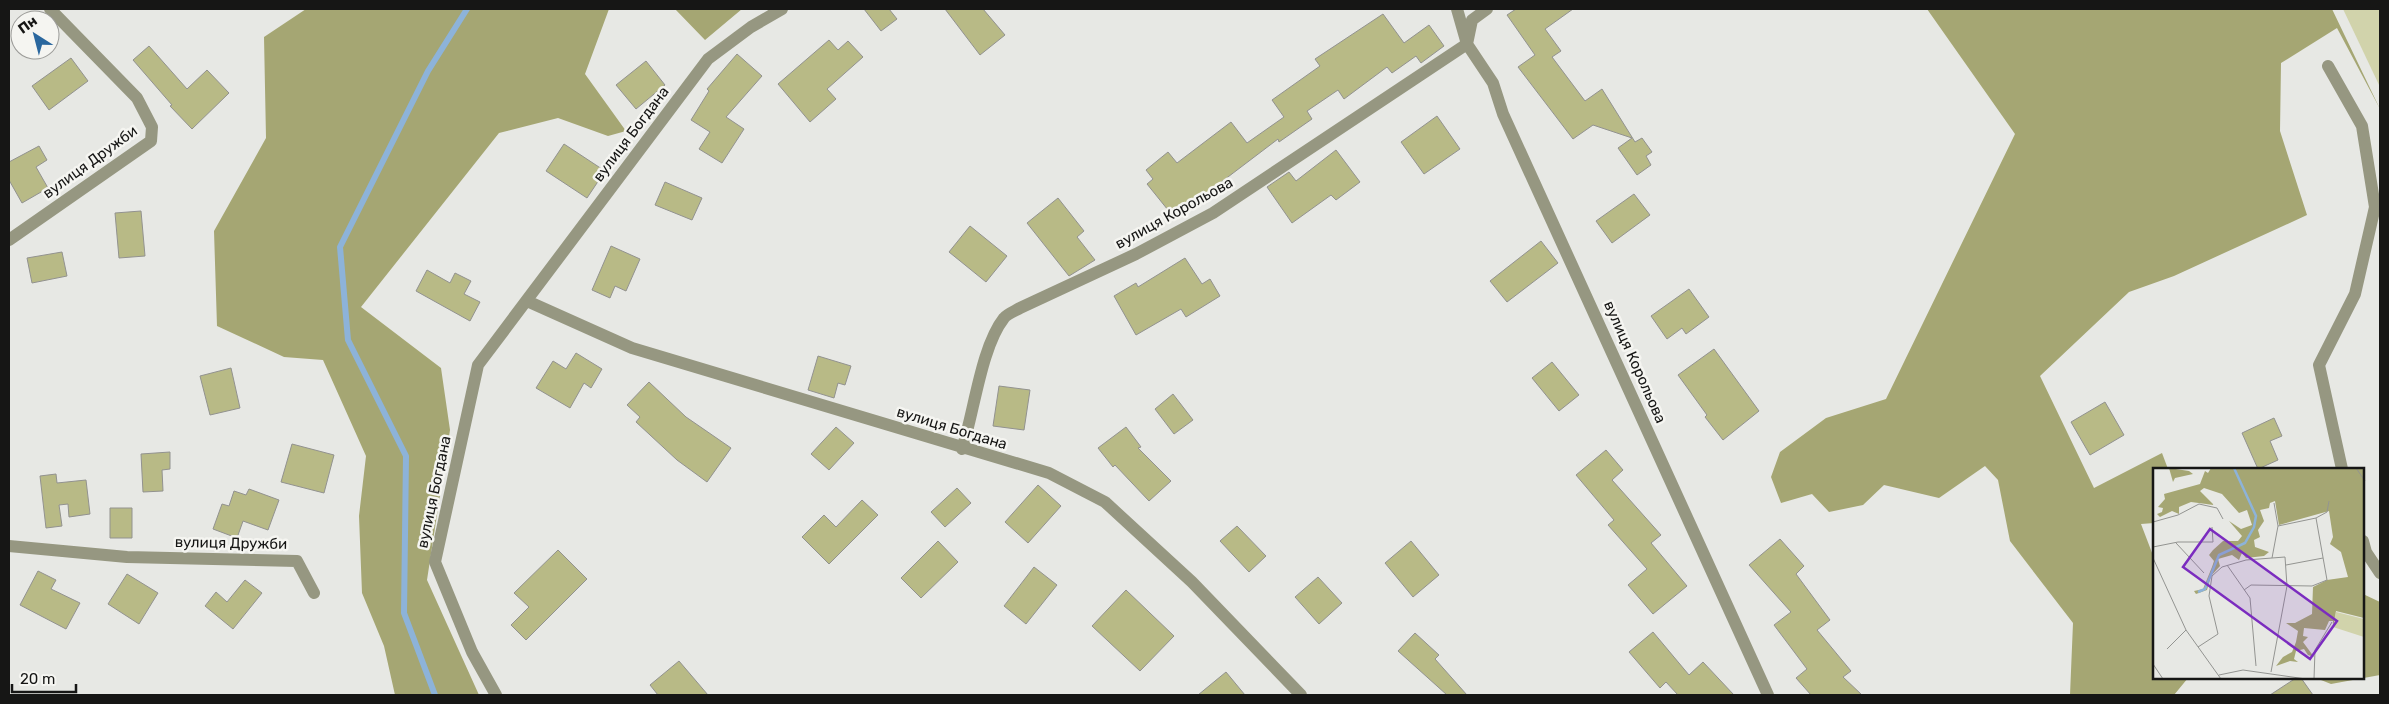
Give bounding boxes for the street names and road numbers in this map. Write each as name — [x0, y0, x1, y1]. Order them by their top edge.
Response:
street label: вулиця Богдана — [589, 83, 673, 185]
street label: вулиця Дружби — [39, 122, 141, 202]
street label: вулиця Корольова — [1112, 173, 1236, 253]
street label: вулиця Корольова — [1600, 298, 1670, 426]
street label: вулиця Богдана — [895, 403, 1009, 453]
street label: вулиця Богдана — [413, 434, 455, 550]
street label: вулиця Дружби — [175, 533, 287, 553]

